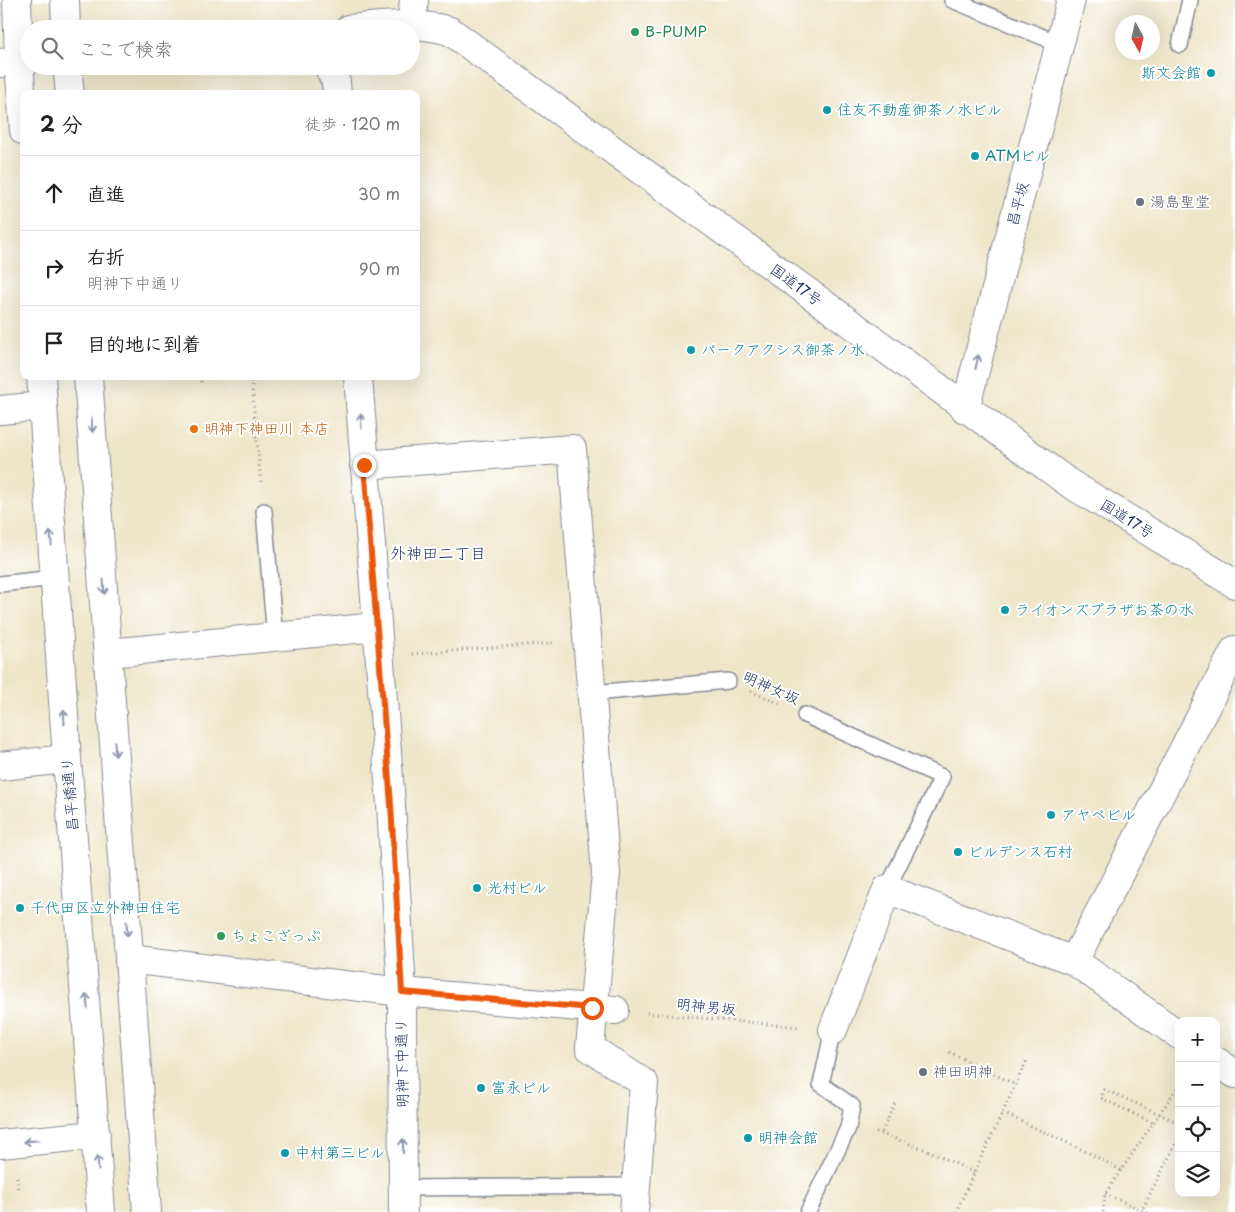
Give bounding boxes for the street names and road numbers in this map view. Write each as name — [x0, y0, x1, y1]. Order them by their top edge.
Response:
street label: 昌平坂 — [1000, 179, 1033, 228]
street label: 国道17号 — [766, 257, 828, 311]
street label: 国道17号 — [1096, 492, 1159, 543]
street label: 明神女坂 — [740, 664, 804, 709]
street label: 昌平橋通り — [54, 756, 83, 832]
street label: 明神男坂 — [675, 991, 737, 1020]
street label: 明神下中通り — [388, 1018, 413, 1108]

